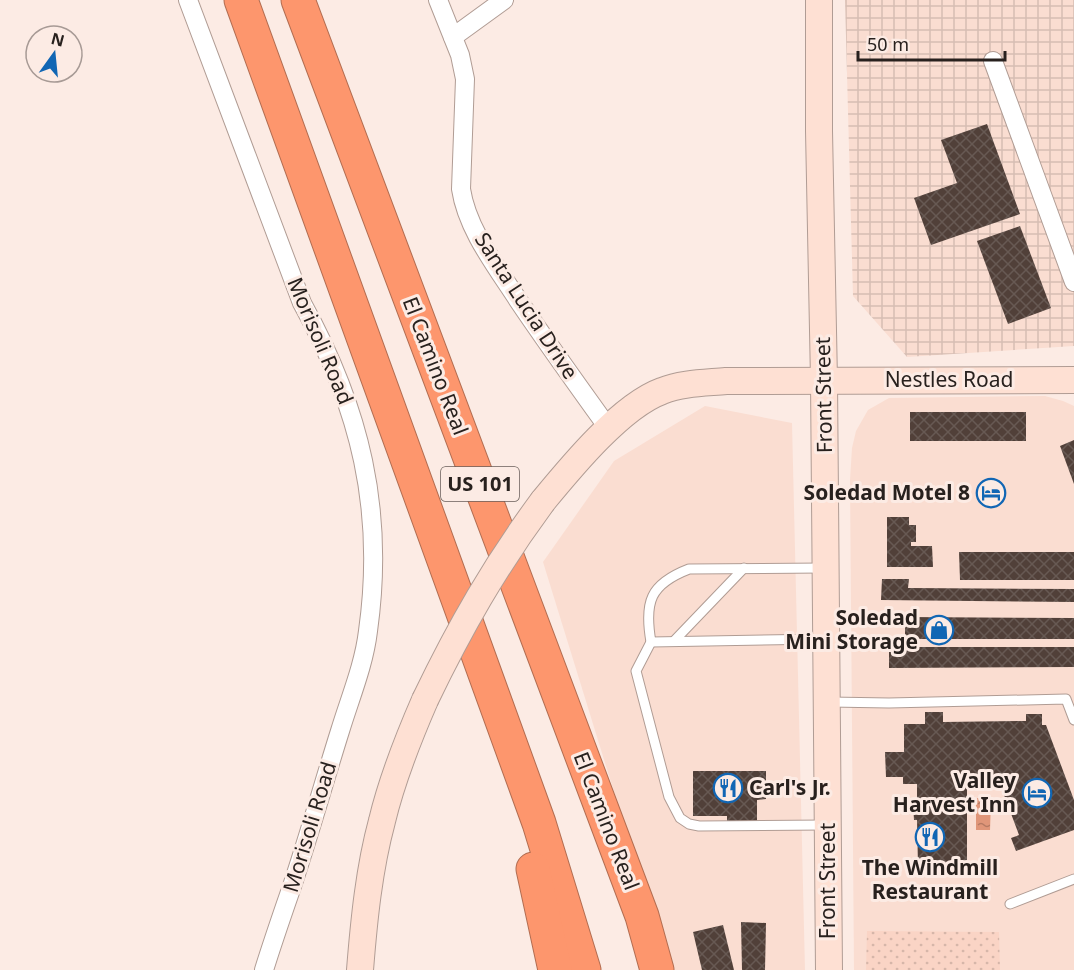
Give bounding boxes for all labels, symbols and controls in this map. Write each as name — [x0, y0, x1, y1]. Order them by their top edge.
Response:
north arrow — [24, 24, 84, 84]
scale bar — [858, 24, 1005, 62]
text: N — [49, 27, 67, 52]
text: 50 m — [867, 32, 909, 56]
street label: Santa Lucia Drive — [469, 227, 585, 384]
street label: Morisoli Road — [282, 273, 360, 408]
street label: El Camino Real — [397, 293, 475, 439]
street label: Front Street — [808, 336, 838, 454]
street label: Nestles Road — [885, 365, 1013, 393]
road number: US 101 — [441, 467, 519, 501]
hotel icon: Soledad Motel 8 — [975, 477, 1007, 509]
place label: Soledad Motel 8 — [804, 478, 970, 506]
place label: Soledad Mini Storage — [785, 603, 918, 655]
shop icon: Soledad Mini Storage — [923, 614, 955, 646]
street label: El Camino Real — [568, 748, 646, 894]
street label: Morisoli Road — [276, 758, 342, 896]
place label: Valley Harvest Inn — [893, 766, 1016, 818]
restaurant icon: Carl's Jr. — [712, 772, 744, 804]
place label: Carl's Jr. — [749, 773, 831, 801]
hotel icon: Valley Harvest Inn — [1021, 777, 1053, 809]
restaurant icon: The Windmill Restaurant — [914, 821, 946, 853]
street label: Front Street — [813, 822, 841, 939]
place label: The Windmill Restaurant — [862, 853, 998, 905]

